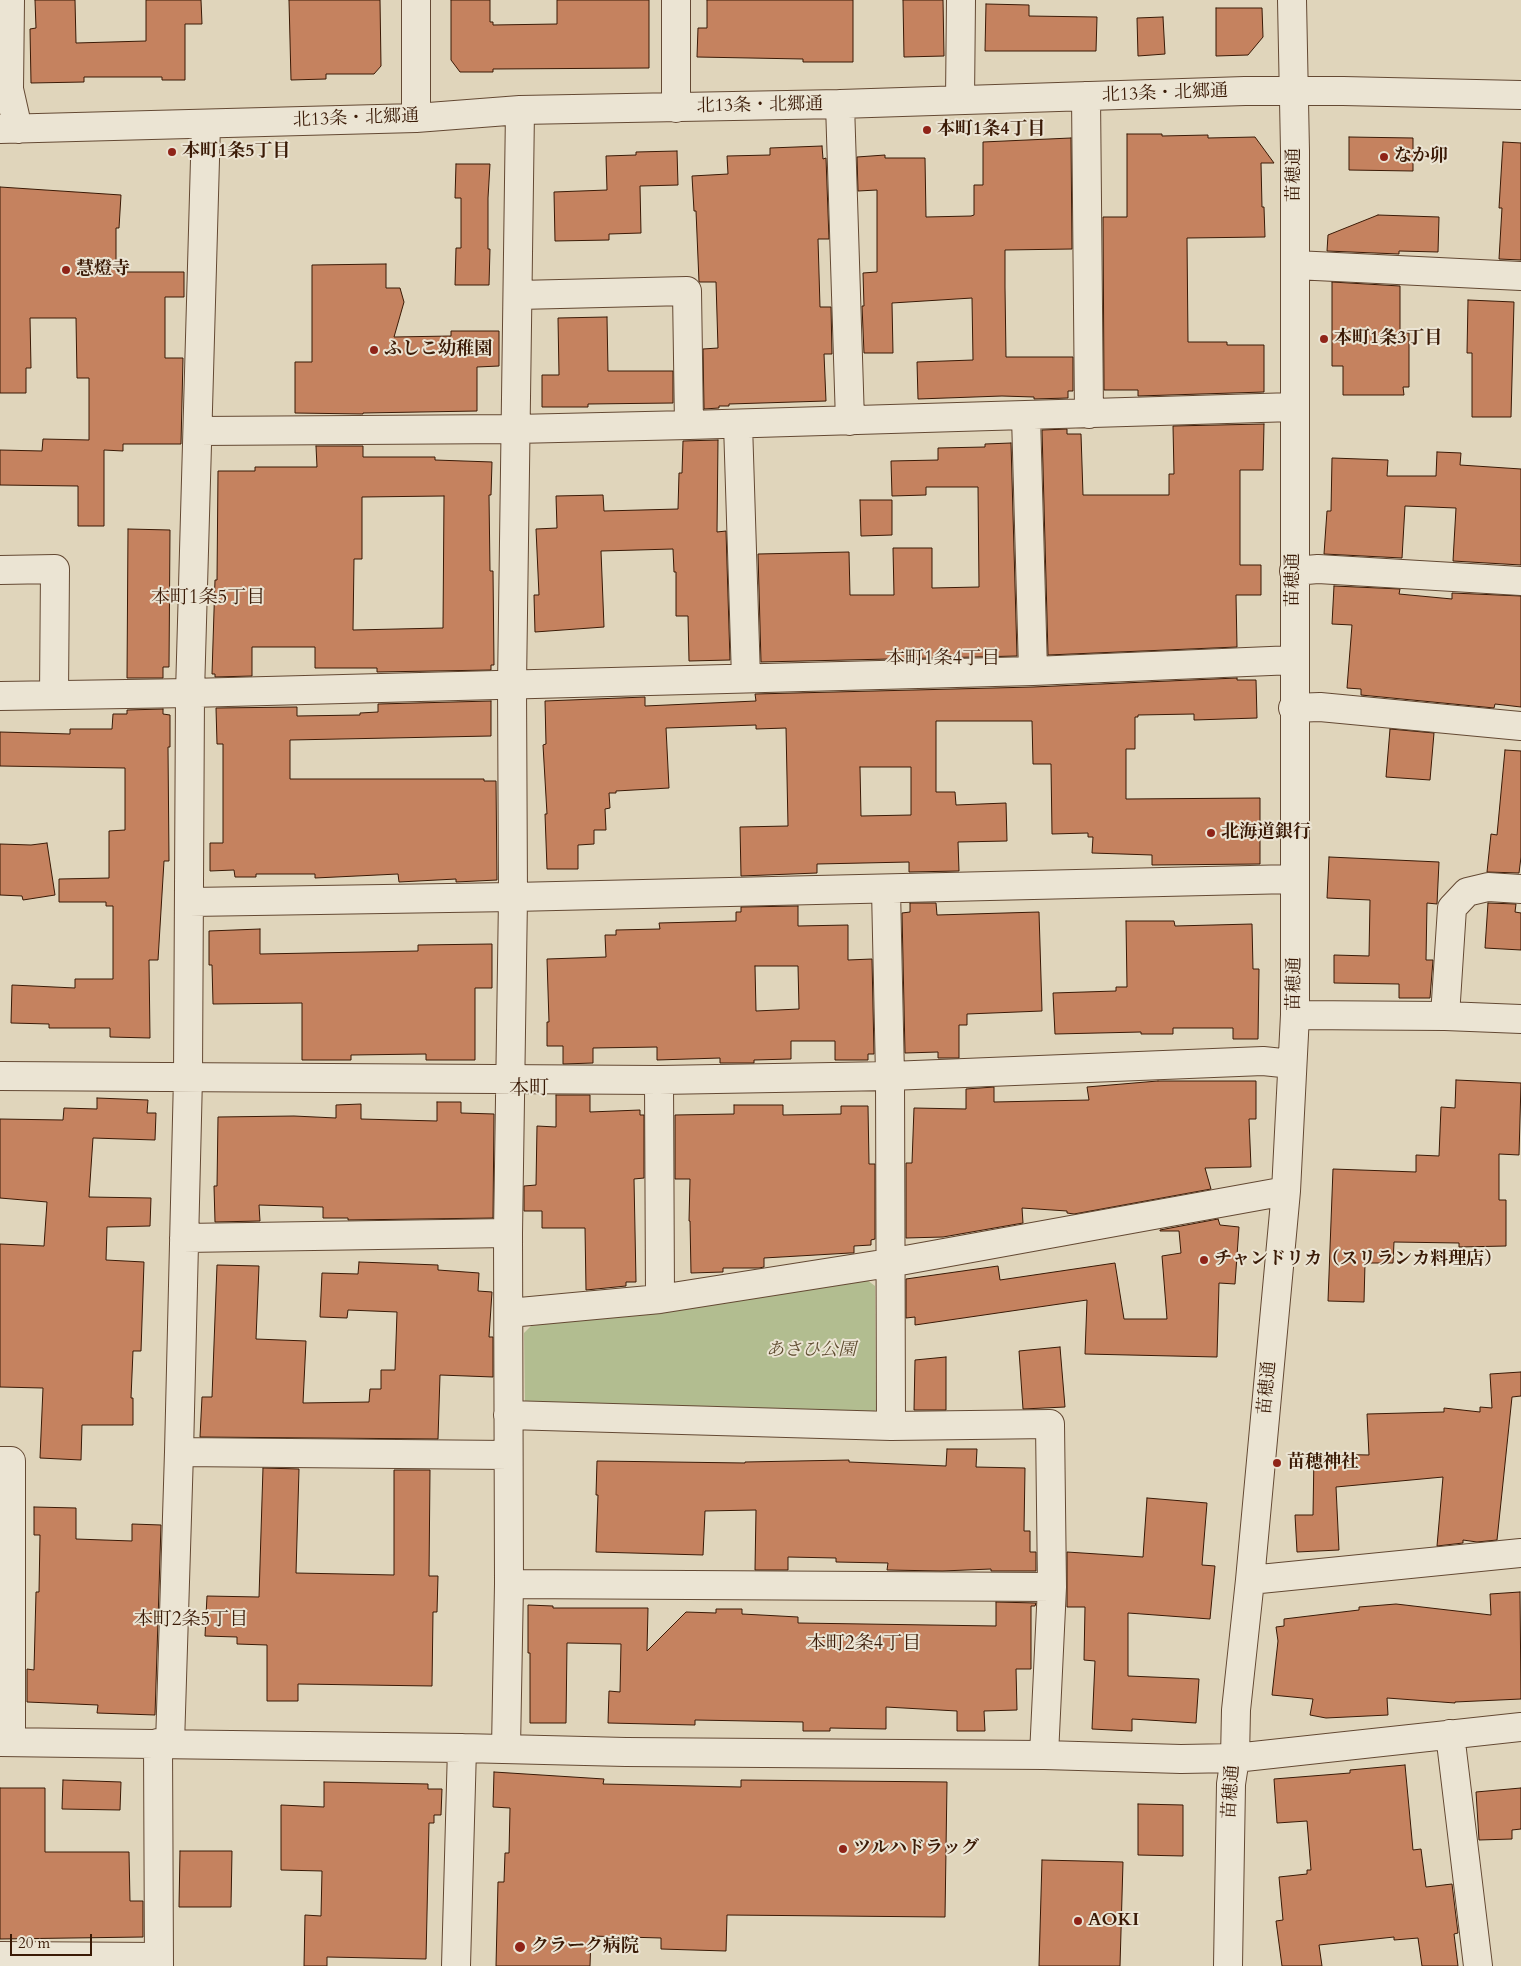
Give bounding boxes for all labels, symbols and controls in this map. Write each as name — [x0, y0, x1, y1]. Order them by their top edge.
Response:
street label: 北13条・北郷通 — [1101, 81, 1229, 107]
street label: 北13条・北郷通 — [697, 94, 823, 118]
street label: 北13条・北郷通 — [292, 106, 420, 132]
place label: 本町1条4丁目 — [937, 119, 1045, 141]
marker: 本町1条4丁目 — [921, 124, 933, 136]
place label: 本町1条5丁目 — [182, 141, 290, 163]
marker: 本町1条5丁目 — [166, 146, 178, 158]
place label: なか卯 — [1394, 146, 1448, 168]
street label: 苗穂通 — [1284, 148, 1306, 202]
marker: なか卯 — [1378, 151, 1390, 163]
place label: 慧燈寺 — [76, 259, 130, 281]
marker: 慧燈寺 — [60, 264, 72, 276]
place label: 本町1条3丁目 — [1334, 328, 1442, 350]
marker: 本町1条3丁目 — [1318, 333, 1330, 345]
place label: ふしこ幼稚園 — [384, 339, 492, 361]
marker: ふしこ幼稚園 — [368, 344, 380, 356]
street label: 苗穂通 — [1283, 553, 1305, 607]
district label: 本町1条5丁目 — [151, 588, 265, 610]
district label: 本町1条4丁目 — [886, 649, 1000, 671]
place label: 北海道銀行 — [1221, 822, 1311, 844]
marker: 北海道銀行 — [1205, 827, 1217, 839]
street label: 苗穂通 — [1284, 957, 1306, 1011]
district label: 本町 — [509, 1077, 549, 1101]
place label: チャンドリカ（スリランカ料理店） — [1214, 1249, 1502, 1271]
marker: チャンドリカ（スリランカ料理店） — [1198, 1254, 1210, 1266]
park label: あさひ公園 — [766, 1340, 856, 1362]
street label: 苗穂通 — [1255, 1360, 1281, 1416]
place label: 苗穂神社 — [1287, 1452, 1359, 1474]
marker: 苗穂神社 — [1271, 1457, 1283, 1469]
district label: 本町2条5丁目 — [134, 1610, 248, 1632]
district label: 本町2条4丁目 — [807, 1634, 921, 1656]
street label: 苗穂通 — [1219, 1764, 1245, 1820]
place label: ツルハドラッグ — [853, 1838, 979, 1860]
marker: ツルハドラッグ — [837, 1843, 849, 1855]
place label: AOKI — [1088, 1910, 1139, 1932]
marker: AOKI — [1072, 1915, 1084, 1927]
scale bar — [12, 1924, 95, 1956]
text: 20 m — [18, 1933, 50, 1953]
place label: クラーク病院 — [531, 1936, 639, 1958]
marker: クラーク病院 — [513, 1940, 527, 1954]

